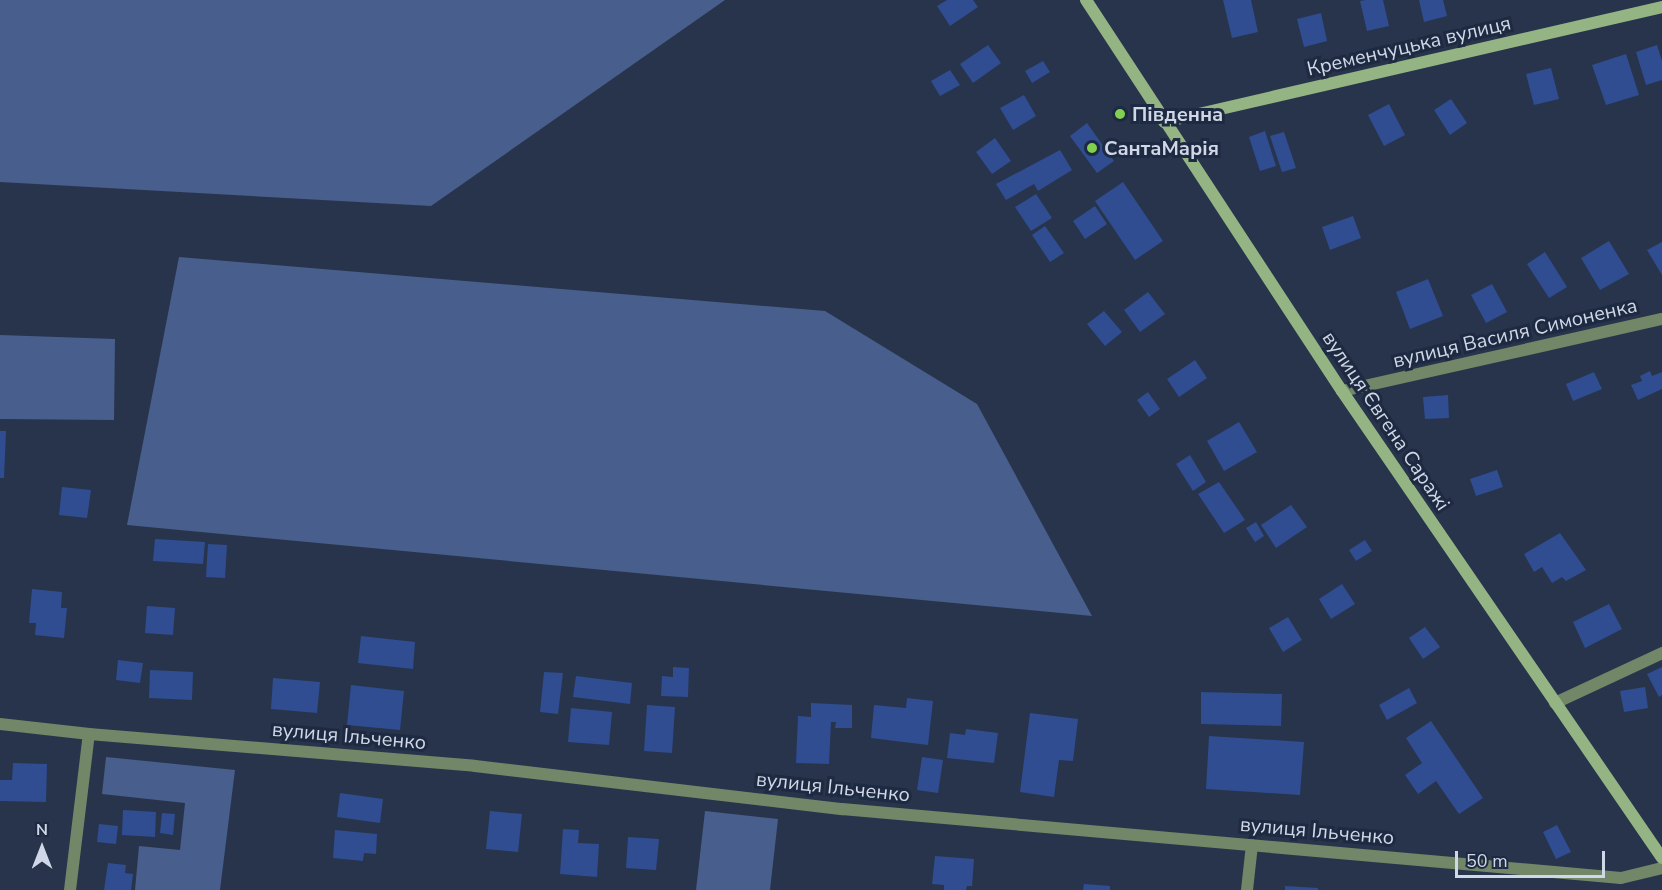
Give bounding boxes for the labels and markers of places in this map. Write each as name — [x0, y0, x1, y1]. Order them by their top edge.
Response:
place label: Південна — [1132, 102, 1223, 126]
marker: Південна — [1113, 107, 1127, 121]
place label: СантаМарія — [1104, 136, 1219, 160]
marker: СантаМарія — [1085, 141, 1099, 155]

